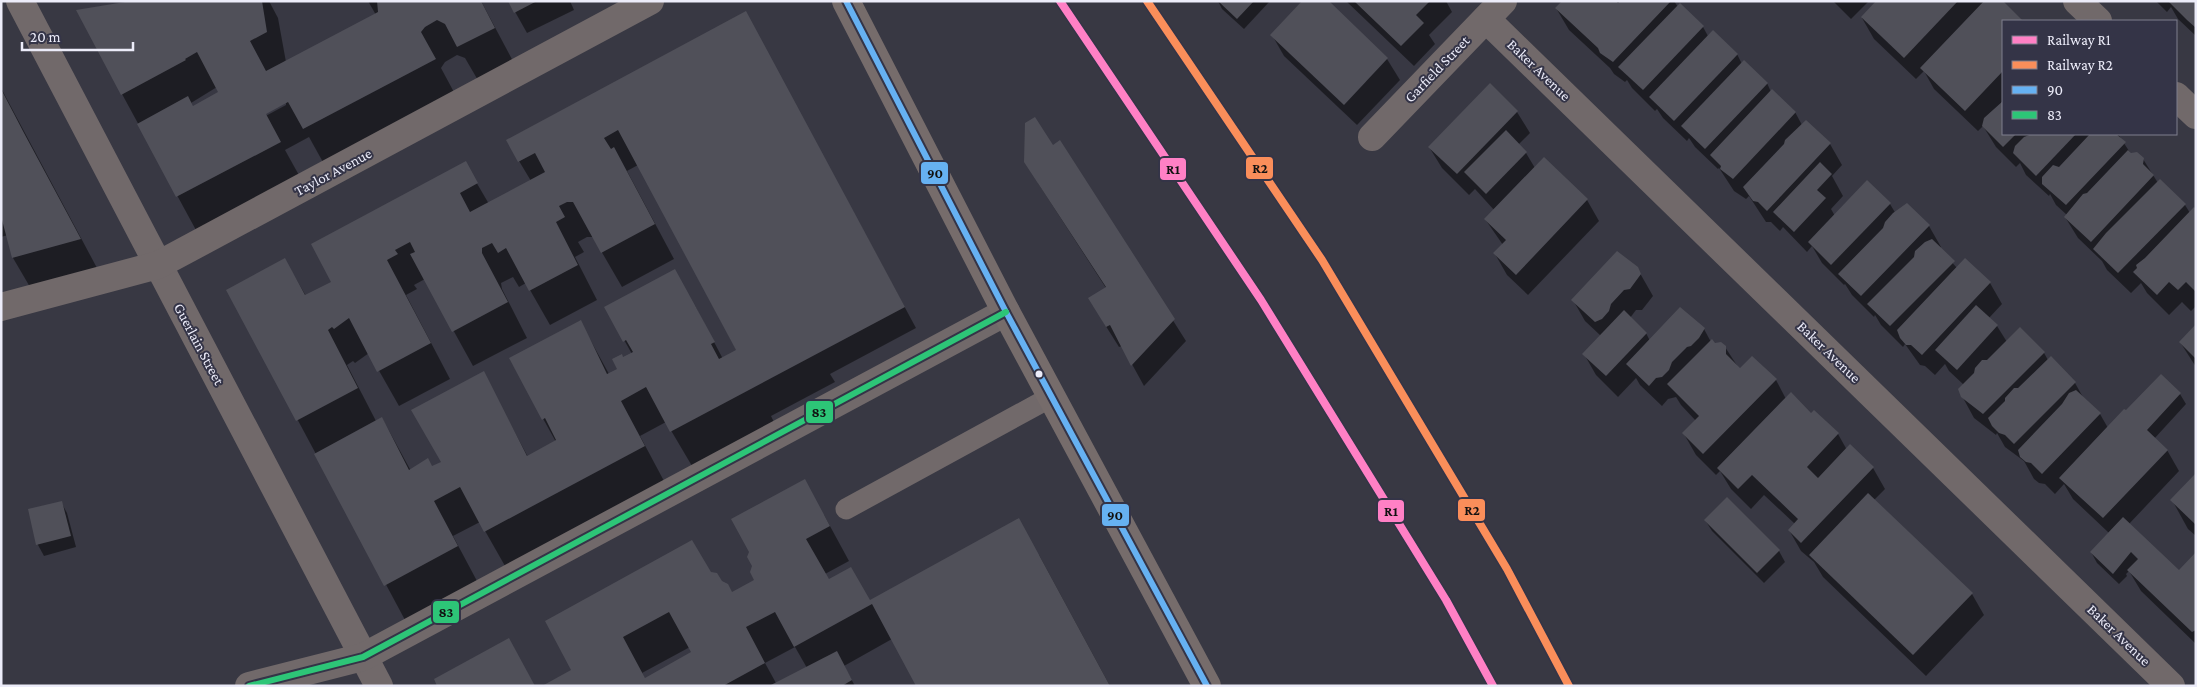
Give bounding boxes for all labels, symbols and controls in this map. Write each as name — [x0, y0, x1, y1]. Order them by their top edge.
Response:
scale bar — [22, 20, 134, 52]
legend — [2002, 20, 2177, 135]
text: 20 m — [30, 29, 61, 45]
street label: Garfield Street — [1401, 32, 1473, 106]
text: Railway R1 — [2047, 32, 2111, 49]
street label: Baker Avenue — [1504, 36, 1574, 104]
text: Railway R2 — [2047, 57, 2113, 74]
text: 90 — [2047, 82, 2063, 98]
text: 83 — [2047, 107, 2062, 123]
street label: Taylor Avenue — [292, 145, 375, 200]
line badge: R2 — [1245, 156, 1274, 180]
line badge: R1 — [1159, 157, 1187, 181]
text: R2 — [1252, 160, 1268, 176]
line badge: 90 — [920, 161, 949, 185]
text: R1 — [1166, 161, 1180, 177]
text: 90 — [927, 165, 943, 181]
street label: Guerlain Street — [171, 300, 228, 388]
street label: Baker Avenue — [1794, 318, 1864, 386]
unlabelled marker — [1034, 369, 1044, 379]
line badge: 83 — [805, 400, 834, 424]
text: 83 — [812, 404, 827, 420]
line badge: R2 — [1457, 498, 1486, 522]
line badge: R1 — [1377, 499, 1405, 523]
text: R2 — [1464, 502, 1480, 518]
line badge: 90 — [1101, 503, 1130, 527]
text: R1 — [1384, 503, 1398, 519]
text: 90 — [1107, 507, 1123, 523]
line badge: 83 — [432, 600, 460, 624]
street label: Baker Avenue — [2084, 601, 2154, 669]
text: 83 — [439, 604, 454, 620]

